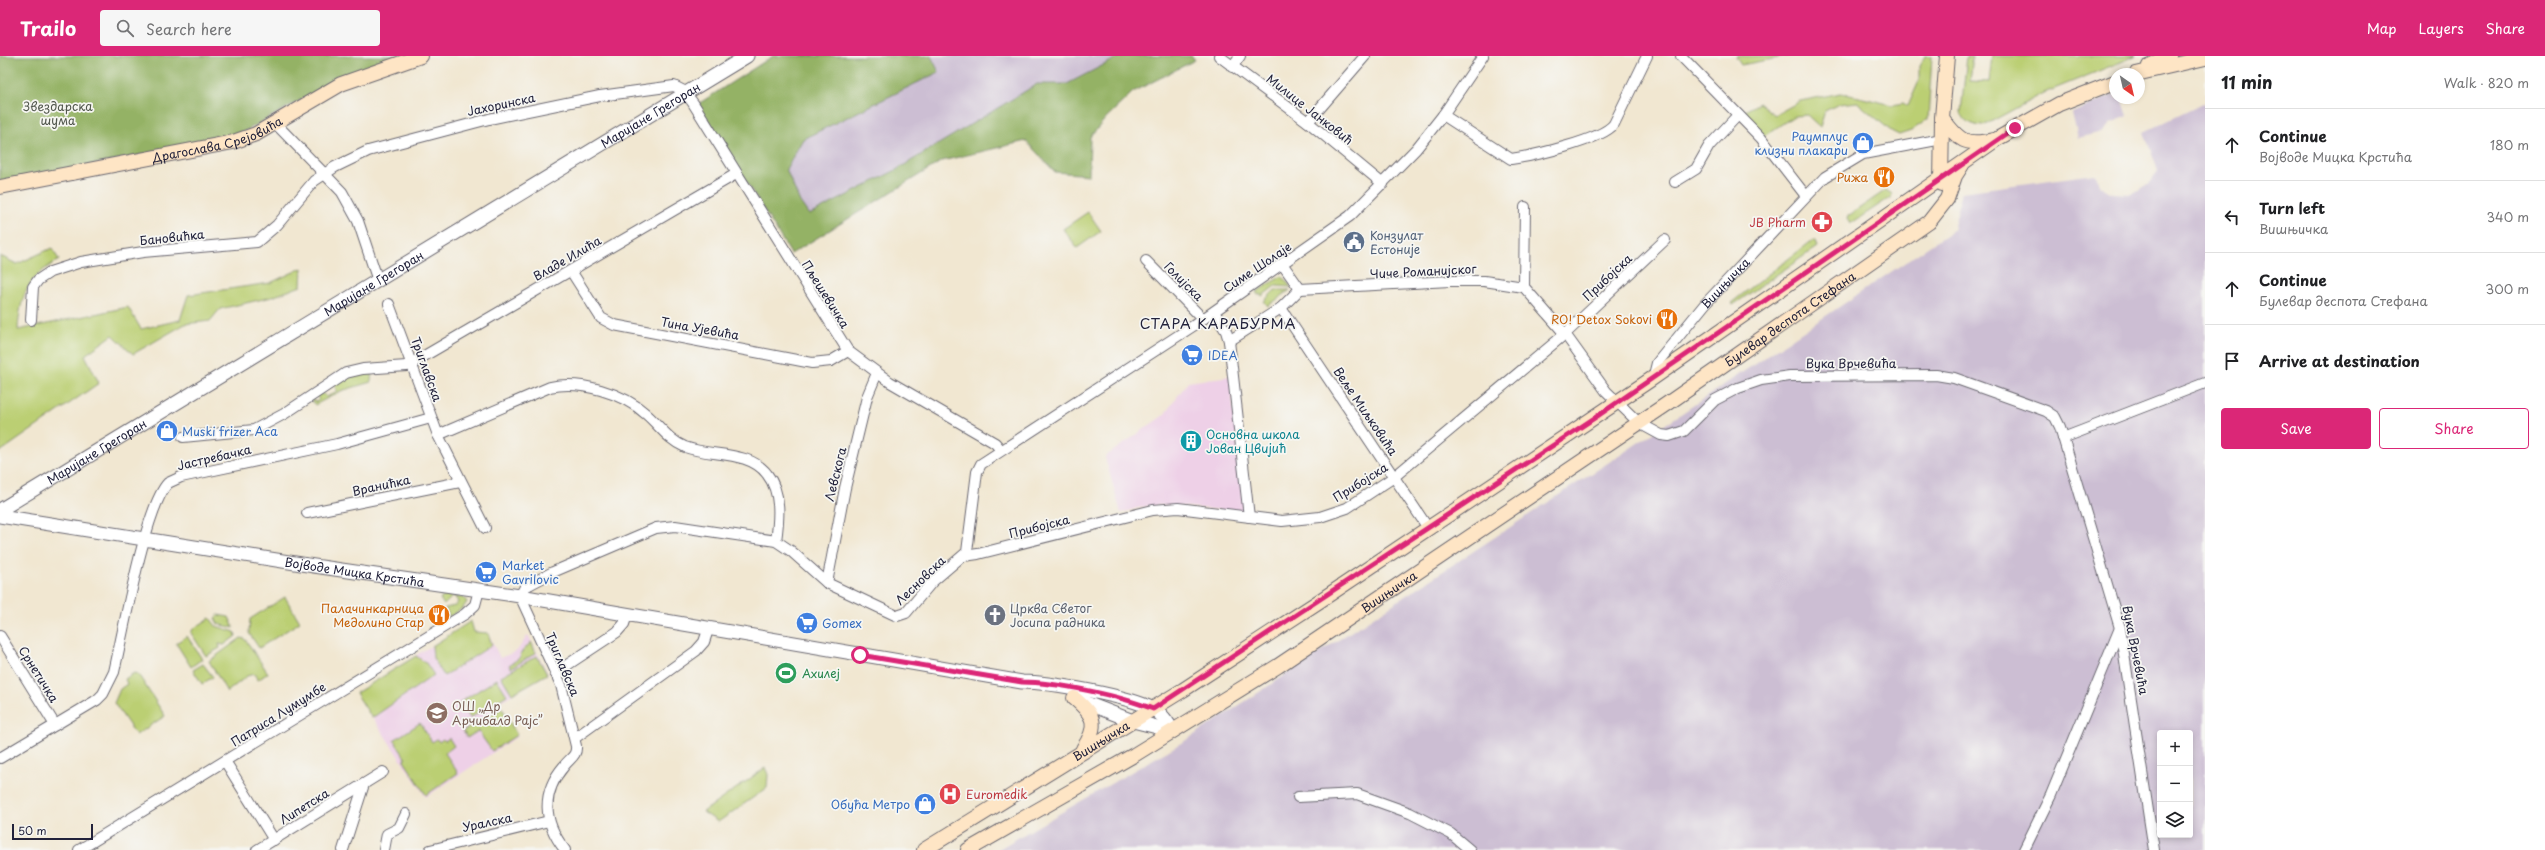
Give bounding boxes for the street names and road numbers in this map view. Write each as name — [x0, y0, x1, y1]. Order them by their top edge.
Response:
street label: Милице Јанковић — [1263, 69, 1357, 149]
street label: Маријане Грегоран — [597, 78, 704, 152]
street label: Јахоринска — [465, 88, 537, 120]
street label: Драгослава Срејовића — [150, 111, 286, 167]
street label: Бановићка — [139, 225, 206, 249]
street label: Владе Илића — [530, 231, 605, 285]
street label: Симе Шолаје — [1219, 237, 1295, 297]
street label: Маријане Грегоран — [320, 246, 427, 320]
street label: Прибојска — [1578, 249, 1636, 305]
street label: Вишњичка — [1697, 253, 1754, 312]
street label: Пљешевичка — [798, 257, 854, 332]
street label: Голијска — [1160, 257, 1208, 305]
street label: Чиче Романијског — [1369, 259, 1478, 283]
street label: Булевар деспота Стефана — [1721, 267, 1859, 371]
street label: Тина Ујевића — [659, 312, 741, 344]
street label: Триглавска — [407, 334, 447, 404]
street label: Вука Врчевића — [1806, 354, 1897, 372]
street label: Веље Миљковића — [1330, 363, 1403, 459]
street label: Маријане Грегоран — [43, 414, 150, 489]
street label: Јастребачка — [175, 440, 253, 474]
street label: Левскога — [820, 444, 851, 503]
street label: Прибојска — [1329, 458, 1391, 506]
street label: Вранићка — [350, 470, 412, 500]
street label: Прибојска — [1007, 510, 1072, 542]
street label: Лесновска — [891, 551, 950, 609]
street label: Војводе Мицка Крстића — [283, 552, 426, 591]
street label: Вишњичка — [1357, 566, 1421, 617]
street label: Вука Врчевића — [2119, 604, 2154, 697]
street label: Триглавска — [541, 629, 585, 699]
street label: Срнетичка — [15, 642, 64, 706]
street label: Патриса Лумумбе — [227, 678, 329, 750]
street label: Вишњичка — [1069, 716, 1133, 765]
street label: Липетска — [276, 783, 333, 828]
street label: Уралска — [461, 808, 514, 836]

